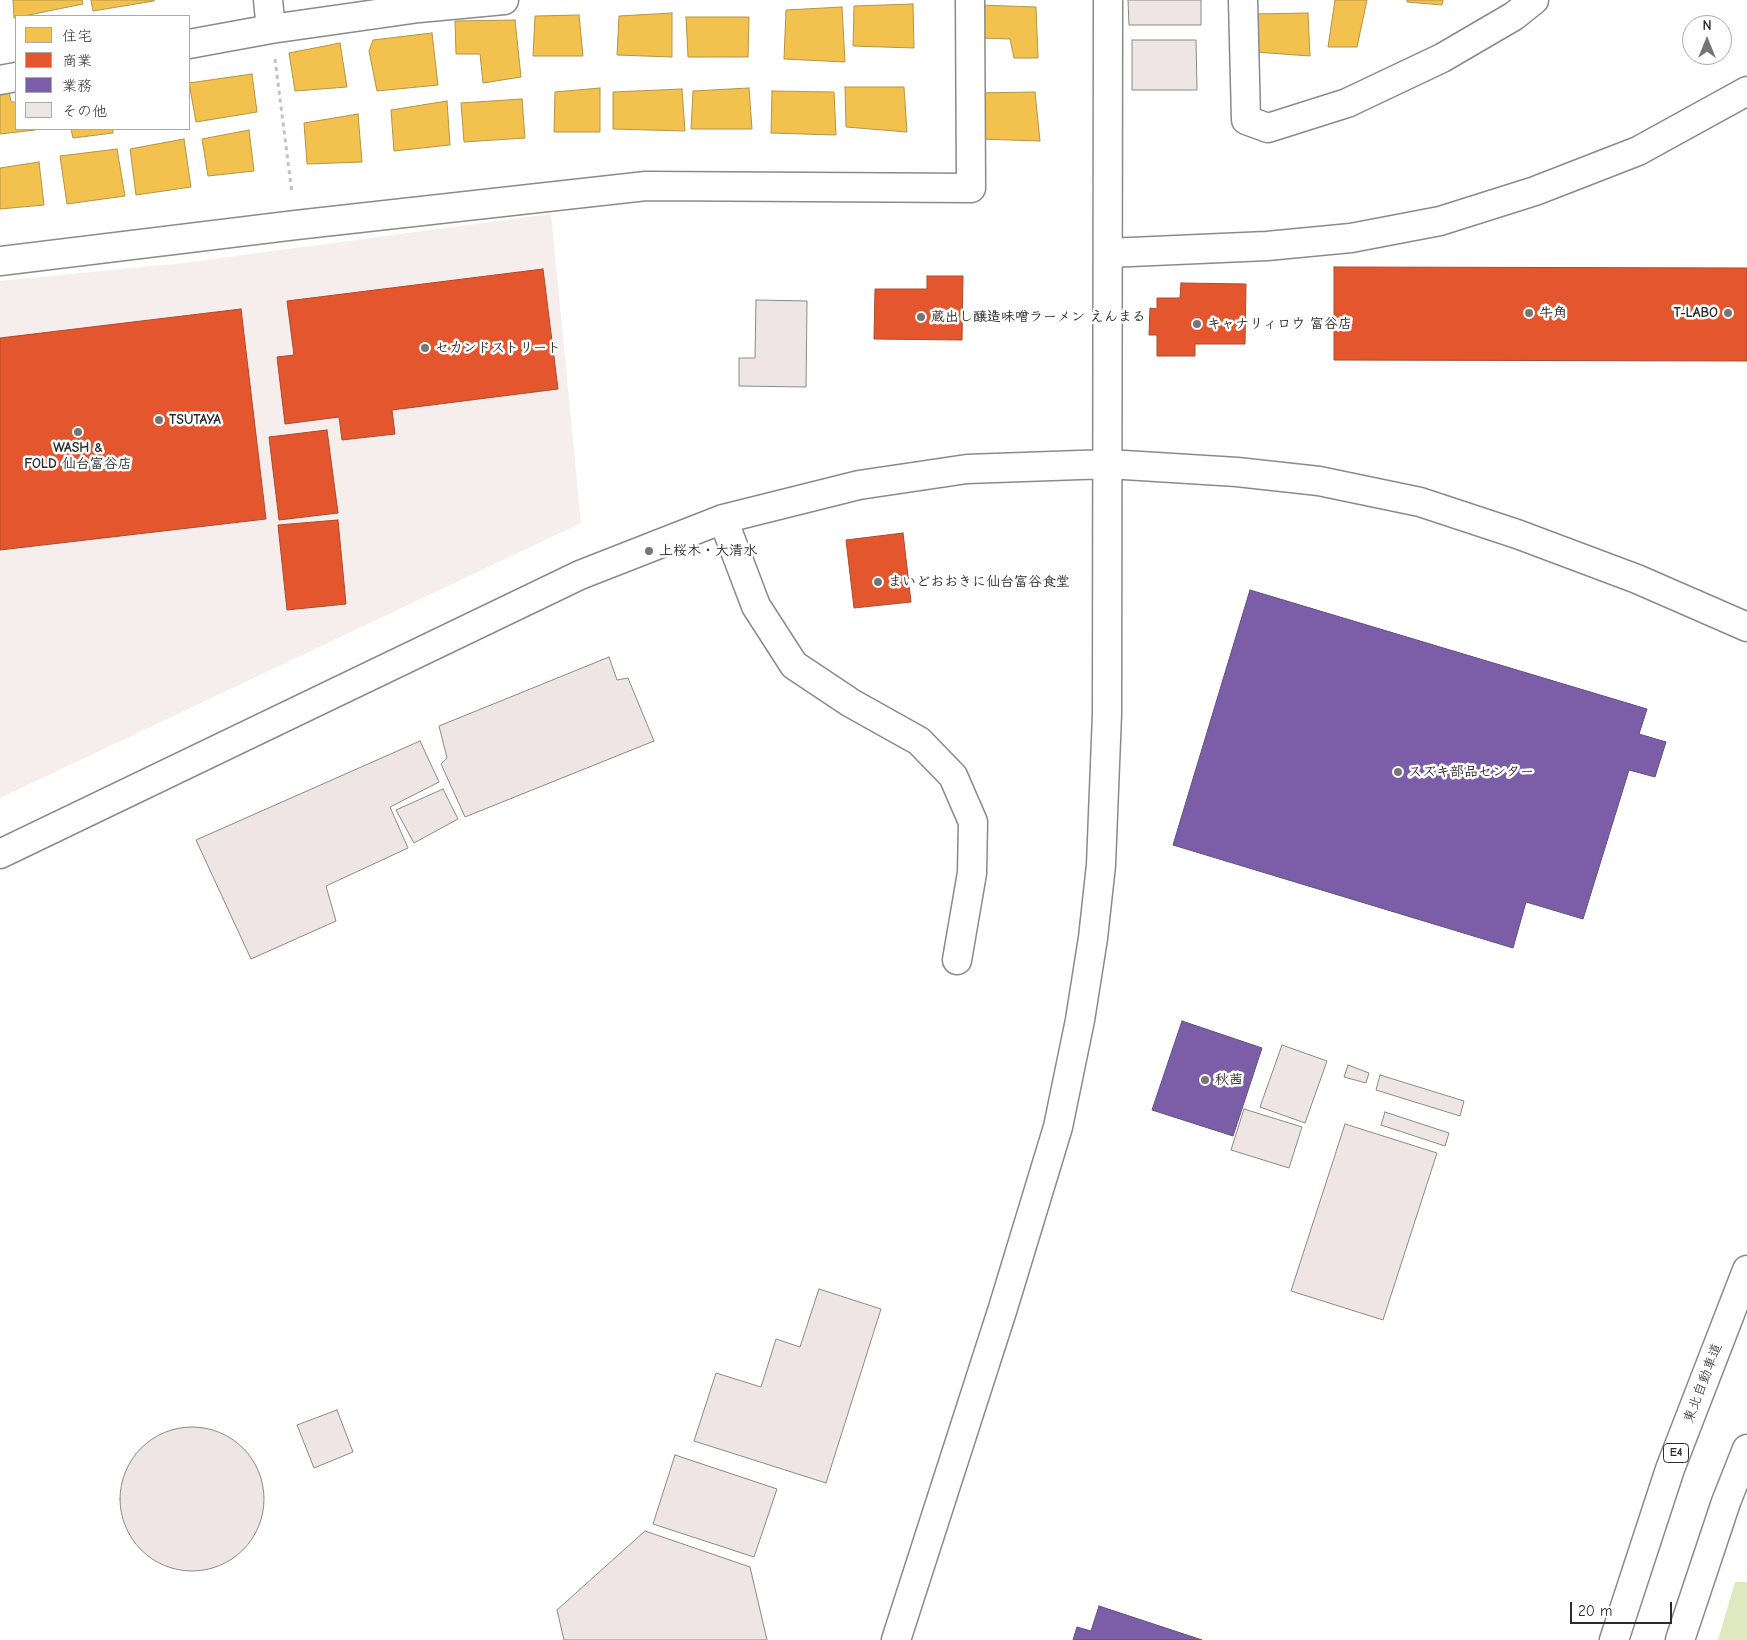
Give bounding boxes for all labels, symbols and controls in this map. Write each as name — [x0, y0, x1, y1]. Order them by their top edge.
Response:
legend — [15, 15, 190, 130]
north arrow — [1682, 15, 1732, 65]
text: N — [1702, 17, 1712, 34]
text: 住宅 — [62, 27, 92, 45]
text: 商業 — [62, 52, 92, 70]
text: 業務 — [62, 77, 92, 95]
text: その他 — [62, 102, 107, 120]
place label: 牛角 — [1539, 305, 1567, 321]
place label: T-LABO — [1674, 305, 1718, 321]
marker: 牛角 — [1523, 307, 1535, 319]
marker: T-LABO — [1722, 307, 1734, 319]
place label: 蔵出し醸造味噌ラーメン えんまる — [931, 309, 1146, 325]
marker: 蔵出し醸造味噌ラーメン えんまる — [915, 311, 927, 323]
place label: キャナリィロウ 富谷店 — [1207, 316, 1352, 332]
marker: キャナリィロウ 富谷店 — [1191, 318, 1203, 330]
place label: セカンドストリート — [435, 340, 561, 356]
marker: セカンドストリート — [419, 342, 431, 354]
place label: TSUTAYA — [169, 412, 221, 428]
marker: TSUTAYA — [153, 414, 165, 426]
marker: WASH & FOLD 仙台富谷店 — [72, 426, 84, 438]
place label: WASH & FOLD 仙台富谷店 — [24, 440, 132, 472]
place label: 上桜木・大清水 — [659, 543, 757, 559]
marker: 上桜木・大清水 — [643, 545, 655, 557]
place label: まいどおおきに仙台富谷食堂 — [888, 574, 1070, 590]
marker: まいどおおきに仙台富谷食堂 — [872, 576, 884, 588]
place label: スズキ部品センター — [1408, 764, 1534, 780]
marker: スズキ部品センター — [1392, 766, 1404, 778]
place label: 秋茜 — [1215, 1072, 1243, 1088]
marker: 秋茜 — [1199, 1074, 1211, 1086]
street label: 東北自動車道 — [1680, 1341, 1726, 1425]
road number: E4 — [1664, 1444, 1688, 1462]
scale bar — [1572, 1592, 1674, 1624]
text: 20 m — [1578, 1602, 1612, 1620]

